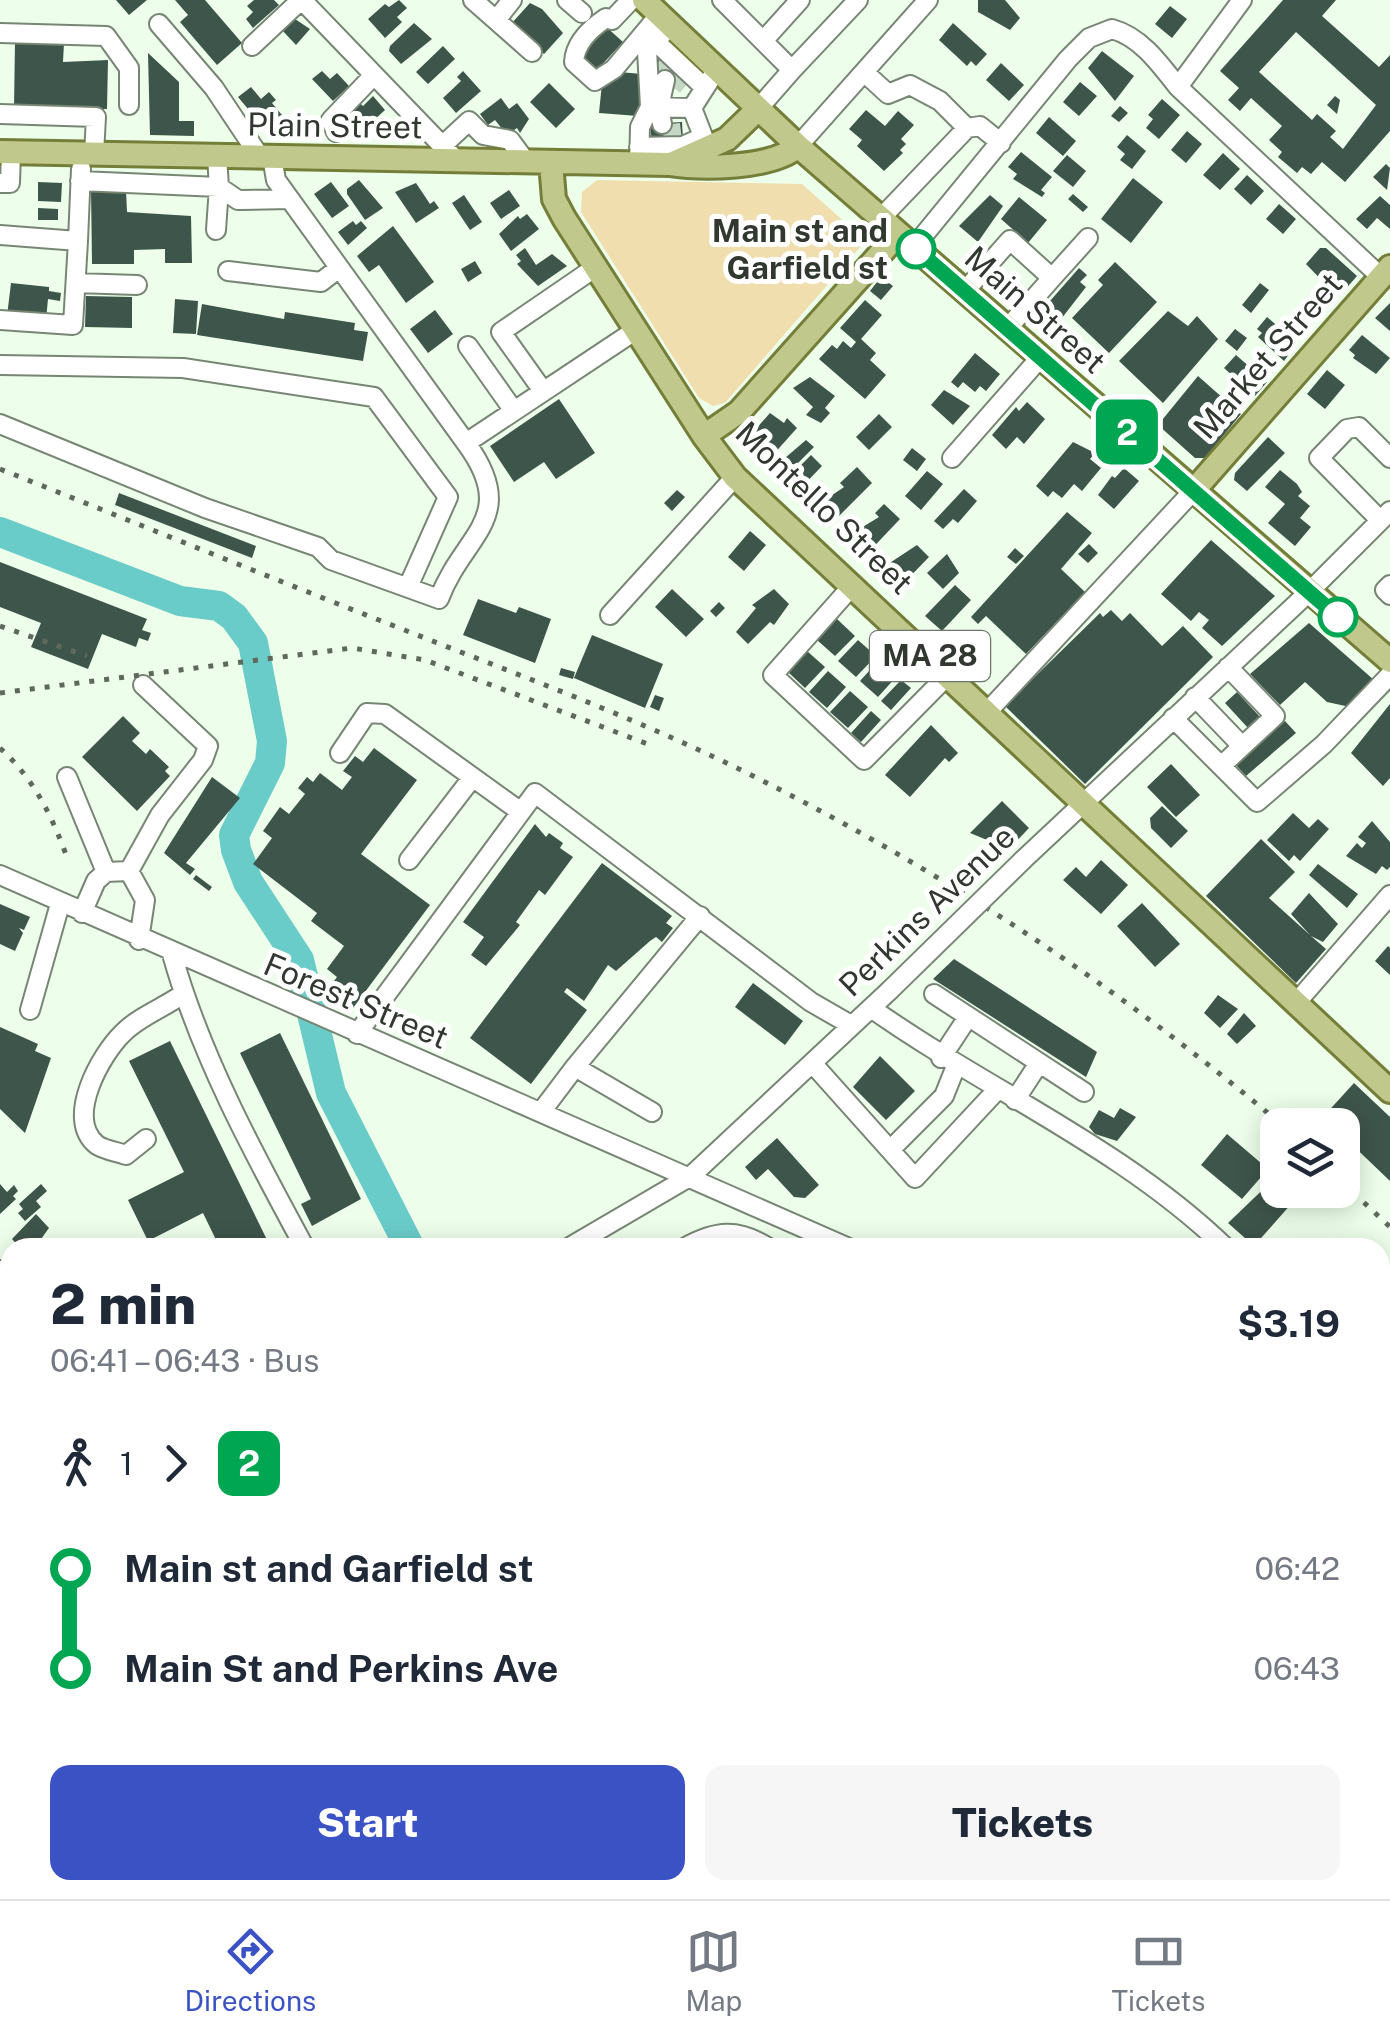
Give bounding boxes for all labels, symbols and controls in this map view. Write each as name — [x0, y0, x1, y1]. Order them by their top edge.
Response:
street label: Plain Street — [247, 105, 423, 146]
place label: Main st and Garfield st — [712, 212, 888, 286]
marker: Main st and Garfield st — [897, 230, 935, 268]
street label: Main Street — [958, 239, 1113, 381]
street label: Market Street — [1186, 266, 1349, 446]
line badge: 2 — [1094, 400, 1160, 464]
text: 2 — [1116, 412, 1138, 453]
street label: Montello Street — [728, 414, 920, 601]
unlabelled marker — [1319, 598, 1357, 636]
road number: MA 28 — [870, 631, 990, 681]
street label: Perkins Avenue — [831, 818, 1022, 1003]
street label: Forest Street — [259, 945, 454, 1056]
map controls — [1260, 1108, 1360, 1208]
button: layers — [1260, 1108, 1360, 1208]
text: 2 min — [50, 1272, 196, 1336]
text: $3.19 — [1237, 1301, 1340, 1346]
text: 06:41 – 06:43 · Bus — [50, 1342, 319, 1379]
icon: walk — [50, 1436, 105, 1491]
icon: forward — [148, 1436, 203, 1491]
text: 2 — [238, 1443, 260, 1484]
text: 1 — [120, 1445, 133, 1482]
text: Main st and Garfield st — [124, 1546, 534, 1591]
text: 06:42 — [1255, 1550, 1340, 1587]
text: Main St and Perkins Ave — [124, 1646, 558, 1691]
text: 06:43 — [1253, 1650, 1340, 1687]
button: Start — [50, 1765, 685, 1880]
button: Tickets — [705, 1765, 1340, 1880]
tab: Directions — [185, 1924, 316, 2017]
tab: Map — [685, 1924, 742, 2017]
tab: Tickets — [1111, 1924, 1205, 2017]

